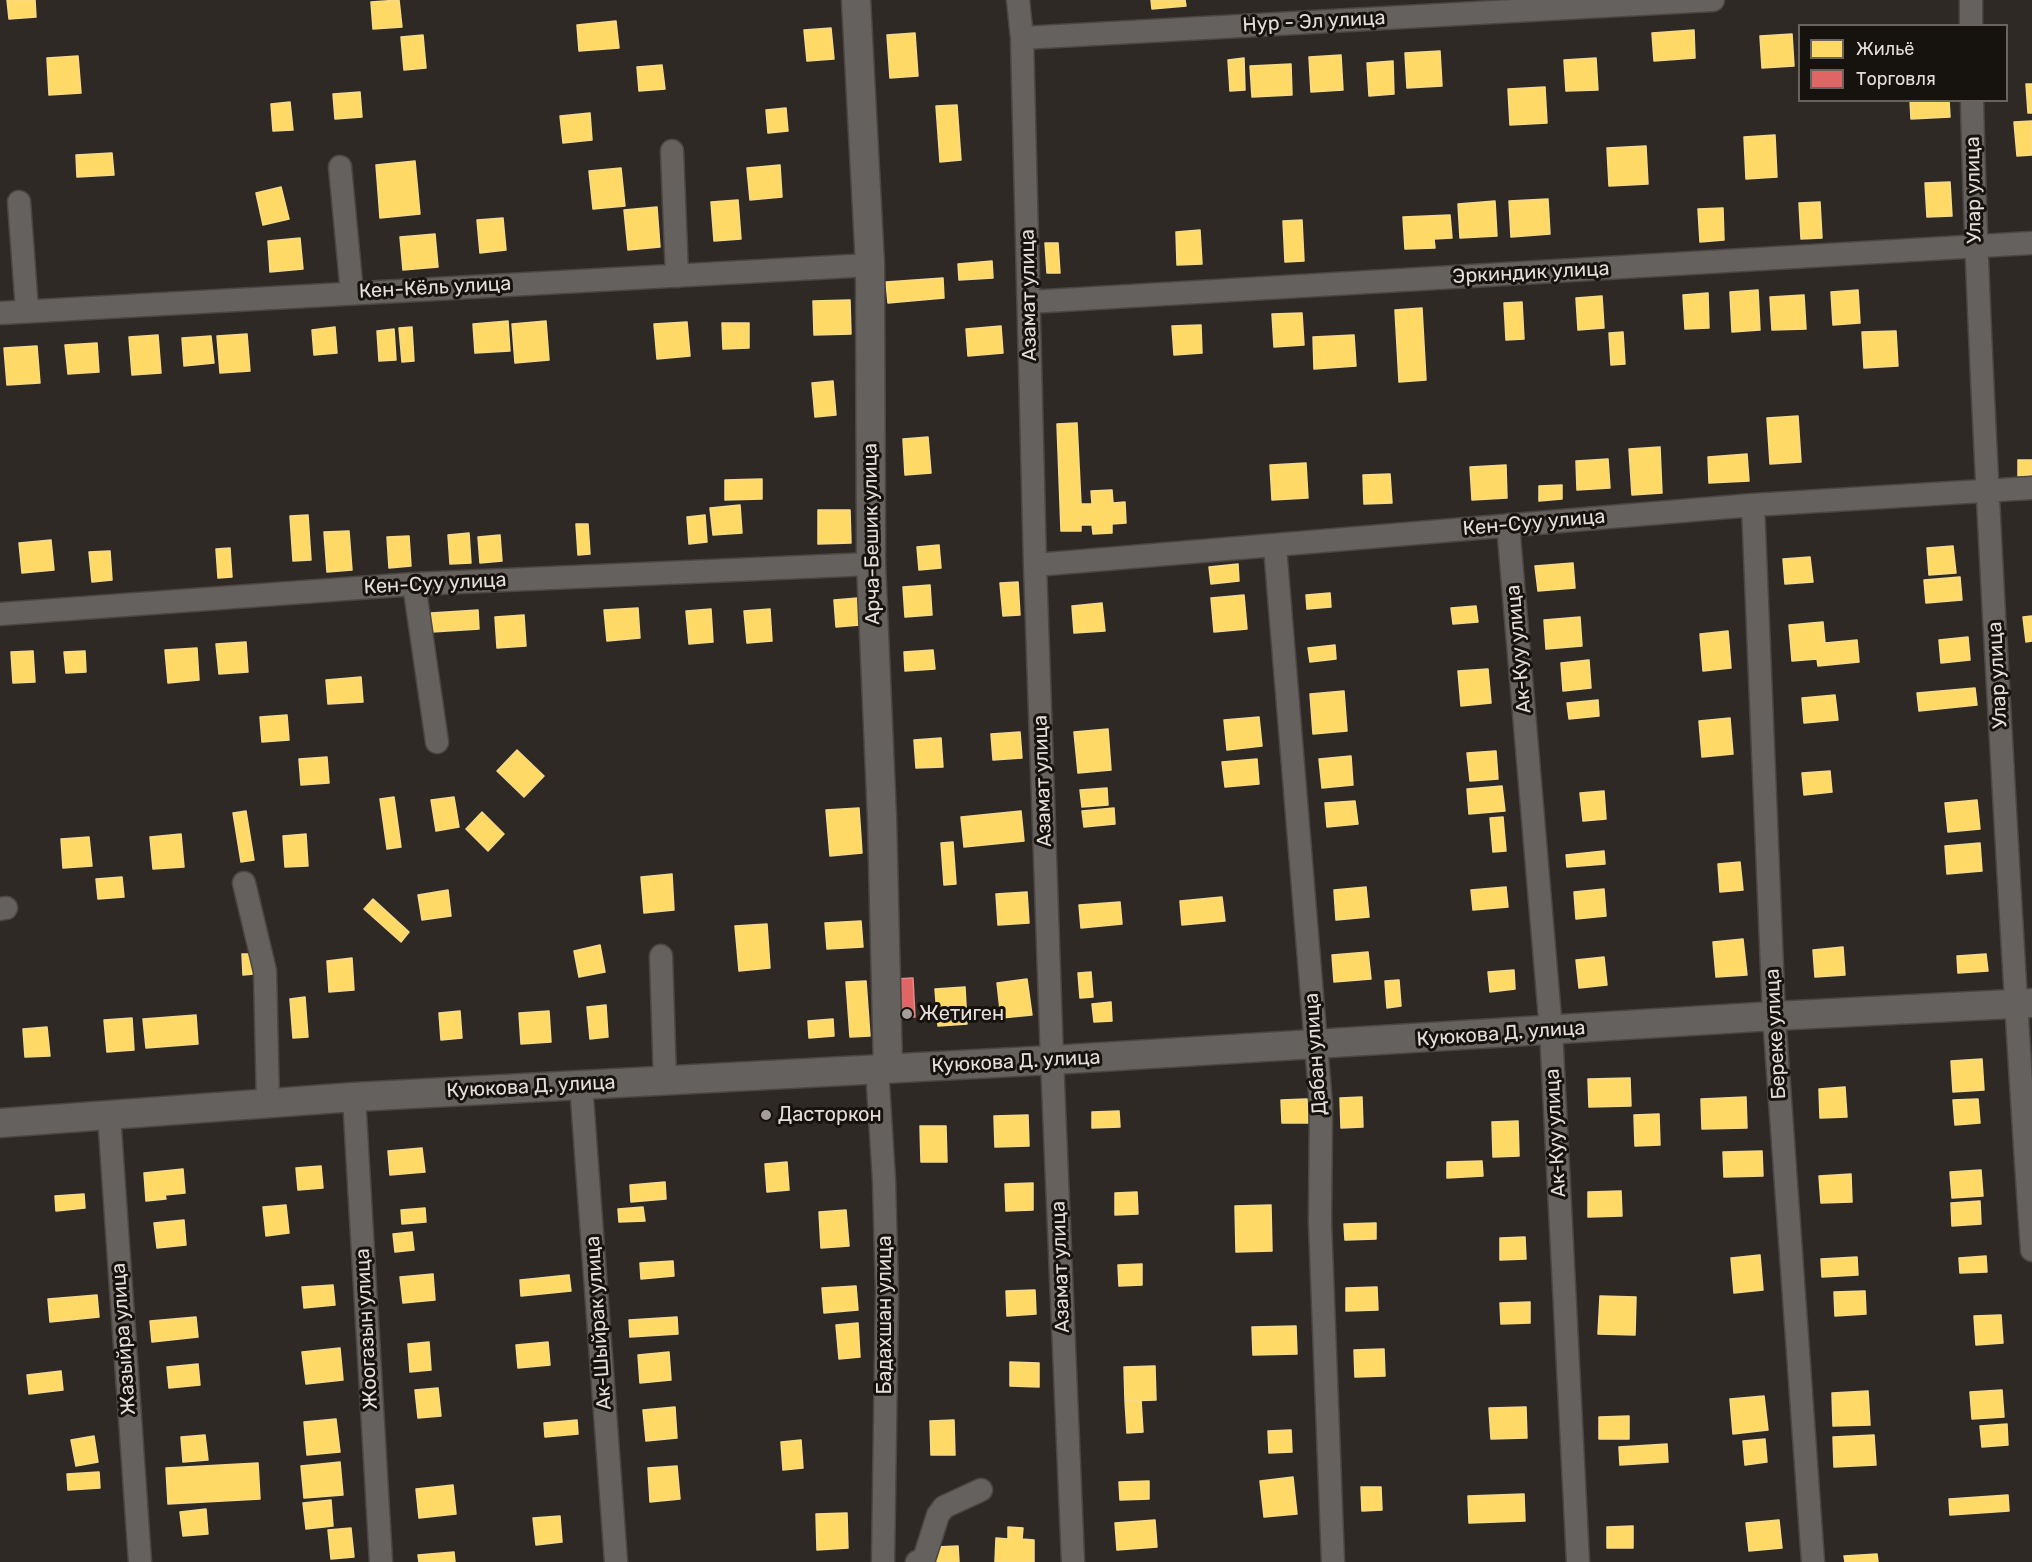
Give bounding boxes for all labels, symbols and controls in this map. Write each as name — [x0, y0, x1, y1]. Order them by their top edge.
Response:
street label: Нур - Эл улица — [1242, 6, 1386, 38]
legend — [1798, 24, 2008, 102]
text: Жильё — [1856, 38, 1914, 60]
text: Торговля — [1856, 68, 1936, 90]
street label: Улар улица — [1961, 136, 1987, 244]
street label: Азамат улица — [1016, 229, 1042, 361]
street label: Эркиндик улица — [1452, 257, 1610, 289]
street label: Кен-Кёль улица — [358, 272, 512, 304]
street label: Арча-Бешик улица — [858, 443, 886, 625]
street label: Кен-Суу улица — [1462, 505, 1606, 541]
street label: Кен-Суу улица — [363, 568, 507, 600]
street label: Ак-Куу улица — [1501, 584, 1537, 714]
street label: Улар улица — [1983, 621, 2013, 729]
street label: Азамат улица — [1029, 715, 1057, 847]
street label: Береке улица — [1761, 968, 1791, 1100]
street label: Дабан улица — [1300, 992, 1332, 1116]
place label: Жетиген — [919, 1002, 1004, 1026]
marker: Жетиген — [900, 1007, 914, 1021]
street label: Куюкова Д. улица — [1416, 1016, 1586, 1052]
street label: Куюкова Д. улица — [931, 1046, 1101, 1078]
street label: Ак-Куу улица — [1541, 1068, 1571, 1198]
street label: Куюкова Д. улица — [446, 1071, 616, 1103]
place label: Дасторкон — [778, 1103, 882, 1127]
marker: Дасторкон — [759, 1108, 773, 1122]
street label: Азамат улица — [1047, 1201, 1075, 1333]
street label: Ак-Шыйрак улица — [581, 1235, 617, 1411]
street label: Бадахшан улица — [873, 1235, 897, 1395]
street label: Жоогазын улица — [351, 1248, 383, 1410]
street label: Жазыйра улица — [107, 1262, 141, 1416]

